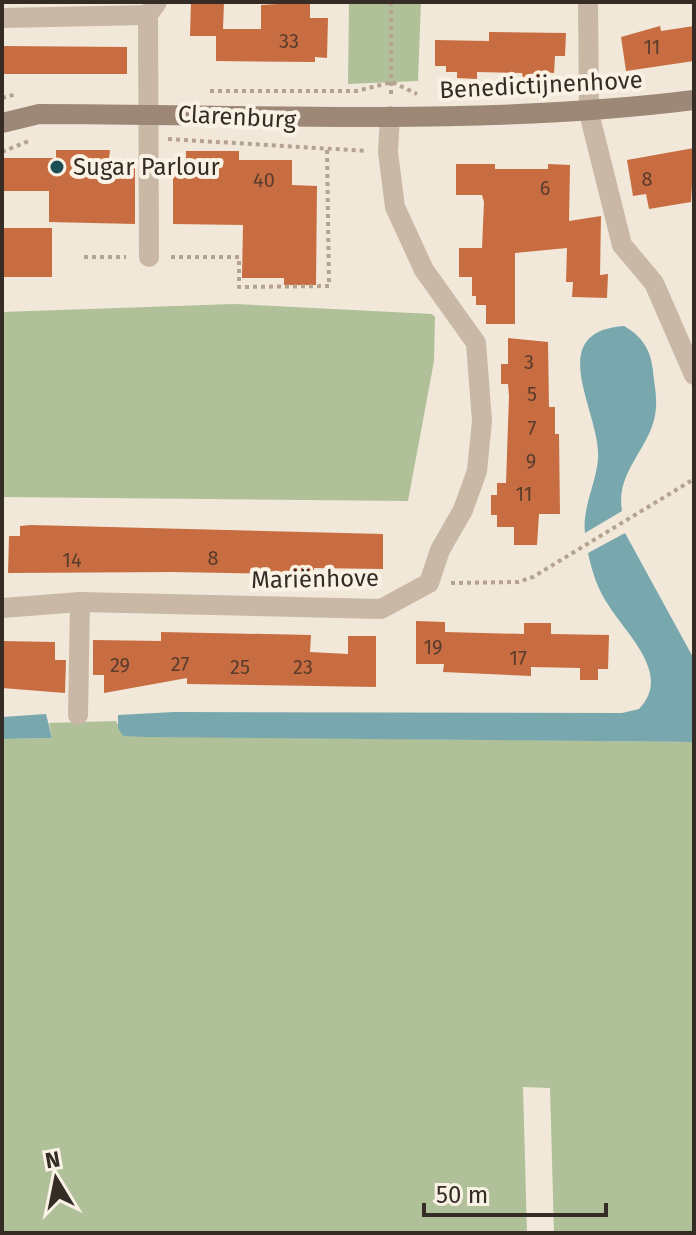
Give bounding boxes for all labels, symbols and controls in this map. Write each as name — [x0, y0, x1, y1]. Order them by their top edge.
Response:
house number: 33 — [279, 29, 299, 53]
house number: 11 — [643, 35, 661, 59]
street label: Benedictijnenhove — [439, 66, 643, 104]
street label: Clarenburg — [177, 100, 297, 134]
place label: Sugar Parlour — [73, 153, 221, 181]
marker: Sugar Parlour — [48, 158, 66, 176]
house number: 8 — [641, 167, 653, 191]
house number: 40 — [253, 168, 275, 192]
house number: 6 — [540, 176, 550, 200]
house number: 3 — [524, 350, 534, 374]
house number: 5 — [527, 382, 537, 406]
house number: 7 — [528, 416, 537, 440]
house number: 9 — [526, 449, 536, 473]
house number: 11 — [515, 482, 533, 506]
house number: 8 — [207, 546, 219, 570]
house number: 14 — [62, 548, 82, 572]
street label: Mariënhove — [251, 564, 379, 594]
house number: 19 — [423, 635, 443, 659]
house number: 17 — [509, 646, 527, 670]
house number: 27 — [171, 652, 189, 676]
house number: 29 — [110, 653, 130, 677]
house number: 25 — [230, 655, 250, 679]
house number: 23 — [293, 655, 313, 679]
north arrow — [16, 1139, 96, 1219]
text: N — [43, 1145, 62, 1174]
scale bar — [424, 1167, 606, 1217]
text: 50 m — [436, 1181, 488, 1209]

